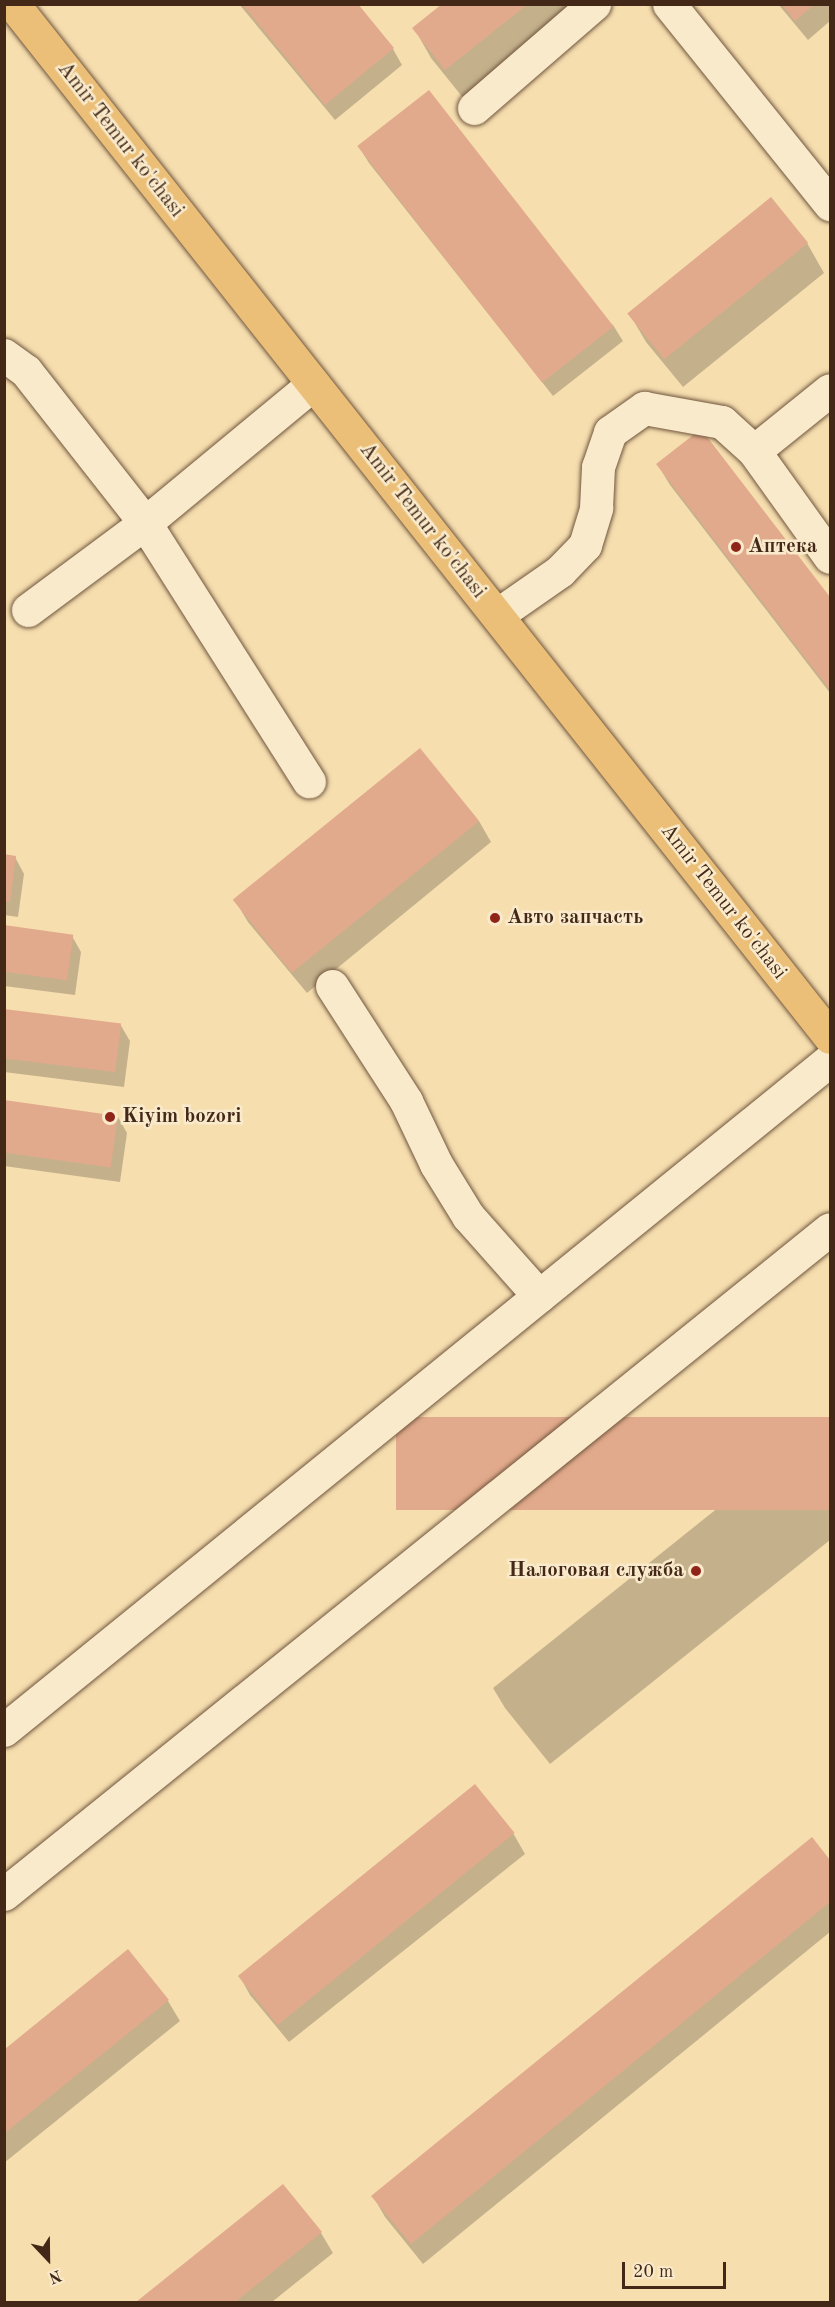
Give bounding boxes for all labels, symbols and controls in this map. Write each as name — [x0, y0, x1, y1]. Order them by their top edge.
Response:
street label: Amir Temur ko'chasi — [51, 57, 189, 223]
street label: Amir Temur ko'chasi — [353, 438, 491, 604]
place label: Аптека — [748, 534, 818, 560]
marker: Аптека — [729, 540, 743, 554]
street label: Amir Temur ko'chasi — [654, 819, 792, 985]
place label: Авто запчасть — [507, 905, 643, 931]
marker: Авто запчасть — [488, 911, 502, 925]
place label: Kiyim bozori — [122, 1104, 242, 1130]
marker: Kiyim bozori — [103, 1110, 117, 1124]
place label: Налоговая служба — [508, 1558, 684, 1584]
marker: Налоговая служба — [689, 1564, 703, 1578]
north arrow — [18, 2229, 78, 2289]
scale bar — [625, 2250, 728, 2288]
text: 20 m — [633, 2263, 673, 2281]
text: N — [46, 2266, 63, 2285]

